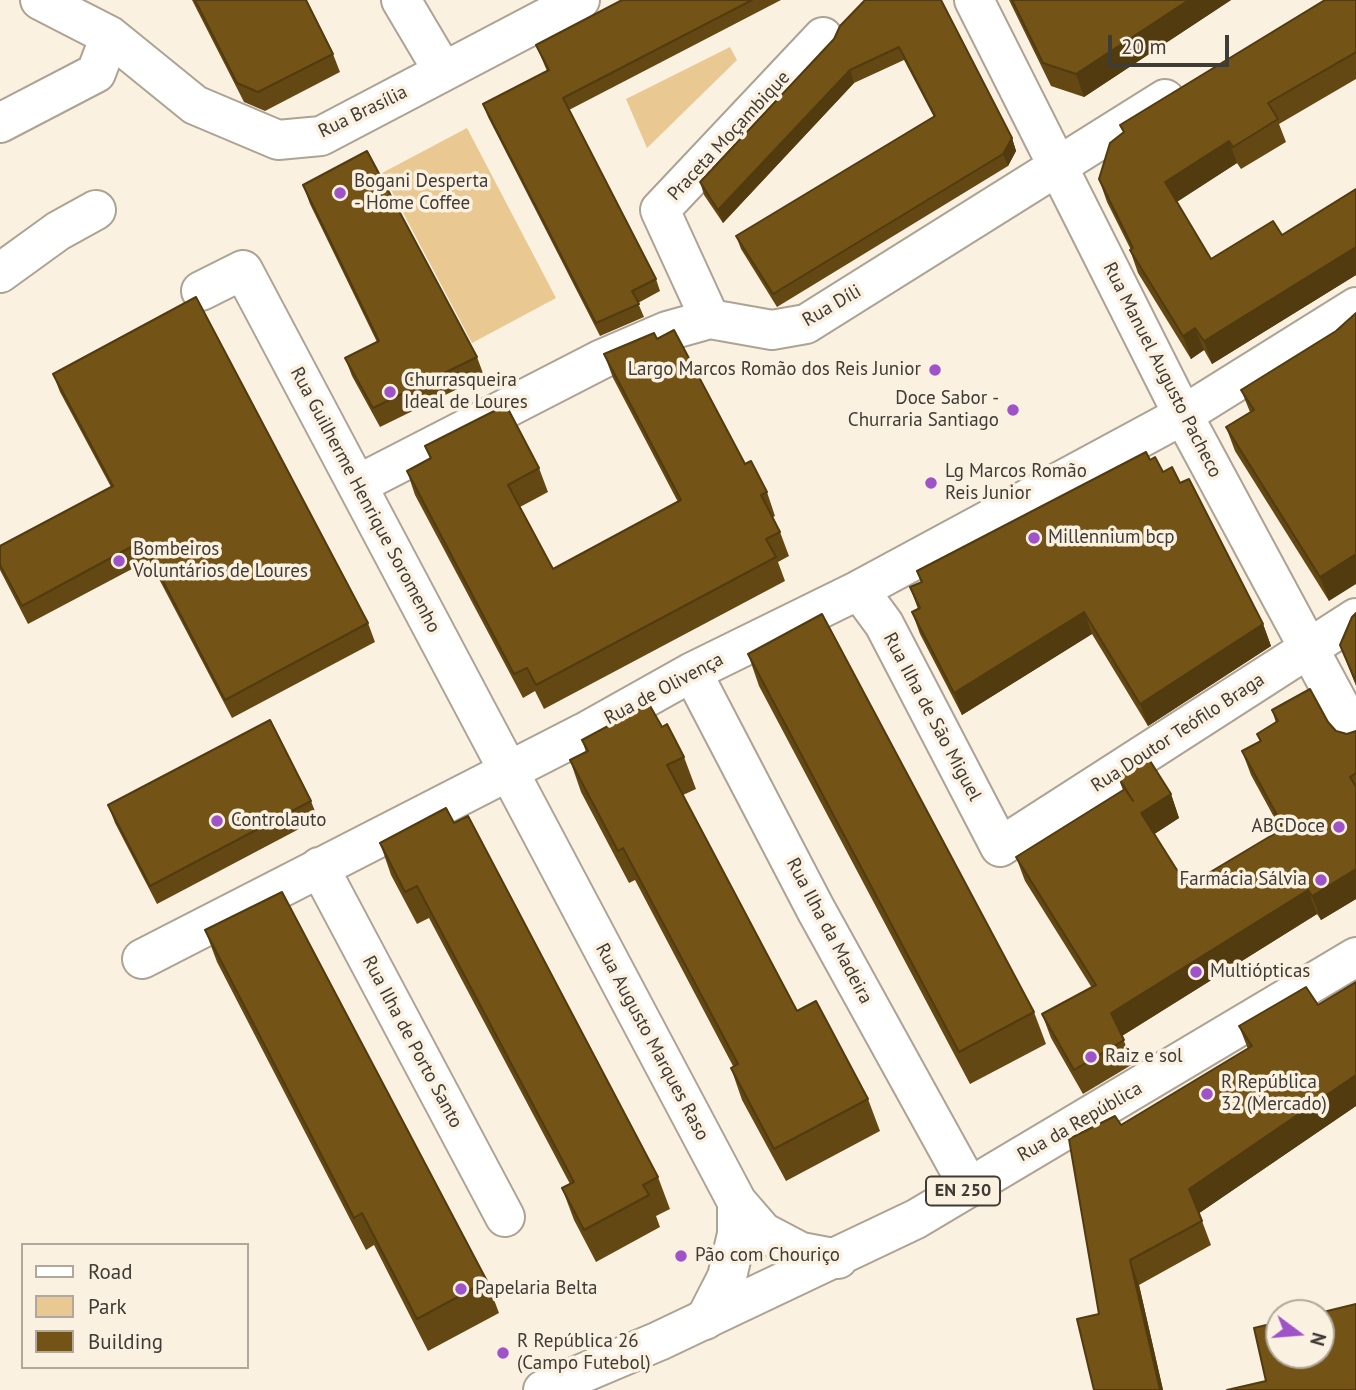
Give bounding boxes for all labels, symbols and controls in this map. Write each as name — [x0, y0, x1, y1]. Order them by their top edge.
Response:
scale bar — [1111, 21, 1232, 65]
text: 20 m — [1121, 33, 1167, 60]
street label: Praceta Moçambique — [663, 67, 795, 205]
street label: Rua Brasília — [315, 81, 411, 143]
place label: Bogani Desperta - Home Coffee — [354, 171, 488, 215]
marker: Bogani Desperta - Home Coffee — [332, 185, 348, 201]
street label: Rua Manuel Augusto Pacheco — [1098, 259, 1226, 481]
street label: Rua Díli — [799, 280, 865, 332]
place label: Largo Marcos Romão dos Reis Junior — [628, 359, 921, 381]
marker: Largo Marcos Romão dos Reis Junior — [927, 362, 943, 378]
street label: Rua Guilherme Henrique Soromenho — [285, 363, 445, 637]
place label: Churrasqueira Ideal de Loures — [404, 370, 528, 414]
marker: Churrasqueira Ideal de Loures — [382, 384, 398, 400]
place label: Doce Sabor - Churraria Santiago — [848, 388, 999, 432]
marker: Doce Sabor - Churraria Santiago — [1005, 402, 1021, 418]
place label: Lg Marcos Romão Reis Junior — [945, 461, 1087, 505]
marker: Lg Marcos Romão Reis Junior — [923, 475, 939, 491]
place label: Millennium bcp — [1048, 527, 1175, 549]
marker: Millennium bcp — [1026, 530, 1042, 546]
place label: Bombeiros Voluntários de Loures — [133, 539, 308, 583]
marker: Bombeiros Voluntários de Loures — [111, 553, 127, 569]
street label: Rua Ilha de São Miguel — [878, 629, 986, 805]
street label: Rua de Olivença — [601, 648, 727, 730]
street label: Rua Doutor Teófilo Braga — [1087, 668, 1269, 798]
place label: Controlauto — [231, 810, 326, 832]
marker: Controlauto — [209, 813, 225, 829]
place label: ABCDoce — [1252, 816, 1325, 838]
marker: ABCDoce — [1331, 819, 1347, 835]
street label: Rua Ilha da Madeira — [781, 854, 877, 1008]
place label: Farmácia Sálvia — [1180, 869, 1307, 891]
marker: Farmácia Sálvia — [1313, 872, 1329, 888]
street label: Rua Augusto Marques Raso — [590, 940, 714, 1144]
street label: Rua Ilha de Porto Santo — [357, 952, 467, 1132]
place label: Multiópticas — [1210, 961, 1310, 983]
marker: Multiópticas — [1188, 964, 1204, 980]
place label: Raiz e sol — [1105, 1046, 1183, 1068]
marker: Raiz e sol — [1083, 1049, 1099, 1065]
place label: R República 32 (Mercado) — [1221, 1072, 1327, 1116]
street label: Rua da República — [1014, 1077, 1146, 1167]
marker: R República 32 (Mercado) — [1199, 1086, 1215, 1102]
road number: EN 250 — [926, 1176, 1000, 1206]
legend — [21, 1243, 248, 1369]
place label: Pão com Chouriço — [695, 1245, 840, 1267]
marker: Pão com Chouriço — [673, 1248, 689, 1264]
text: Road — [88, 1258, 132, 1285]
place label: Papelaria Belta — [475, 1278, 597, 1300]
marker: Papelaria Belta — [453, 1281, 469, 1297]
text: Park — [88, 1293, 127, 1320]
north arrow — [1265, 1299, 1335, 1369]
text: Building — [88, 1328, 163, 1355]
text: N — [1305, 1330, 1332, 1349]
place label: R República 26 (Campo Futebol) — [517, 1331, 650, 1375]
marker: R República 26 (Campo Futebol) — [495, 1345, 511, 1361]

